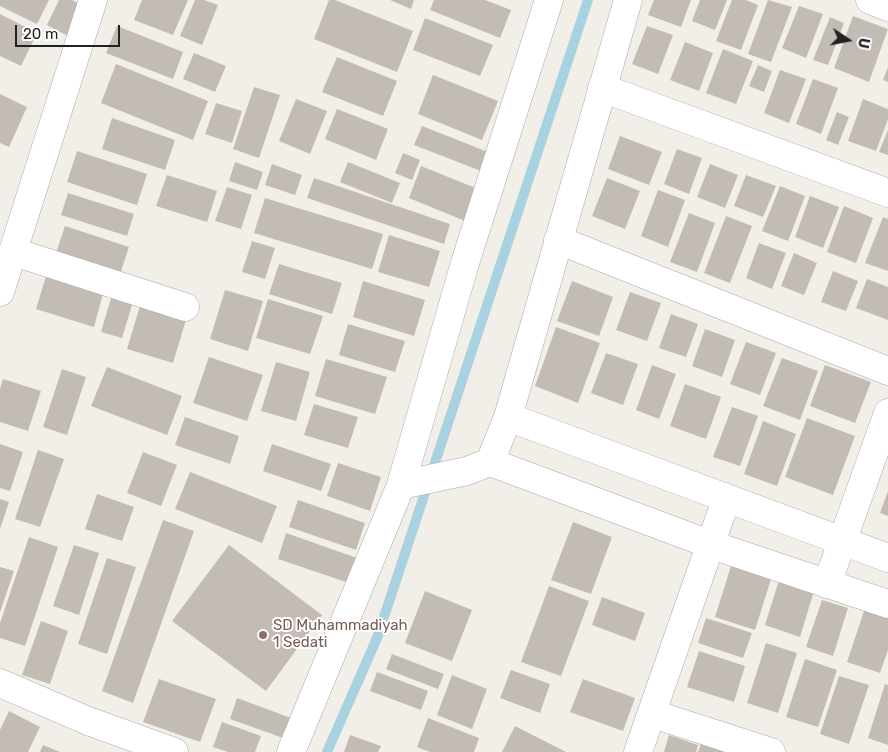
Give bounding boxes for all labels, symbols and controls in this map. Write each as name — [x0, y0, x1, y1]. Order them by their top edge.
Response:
scale bar — [18, 15, 122, 47]
north arrow — [823, 15, 873, 65]
text: 20 m — [23, 25, 58, 43]
text: U — [854, 36, 873, 50]
place label: SD Muhammadiyah 1 Sedati — [273, 617, 408, 652]
marker: SD Muhammadiyah 1 Sedati — [257, 629, 269, 641]

